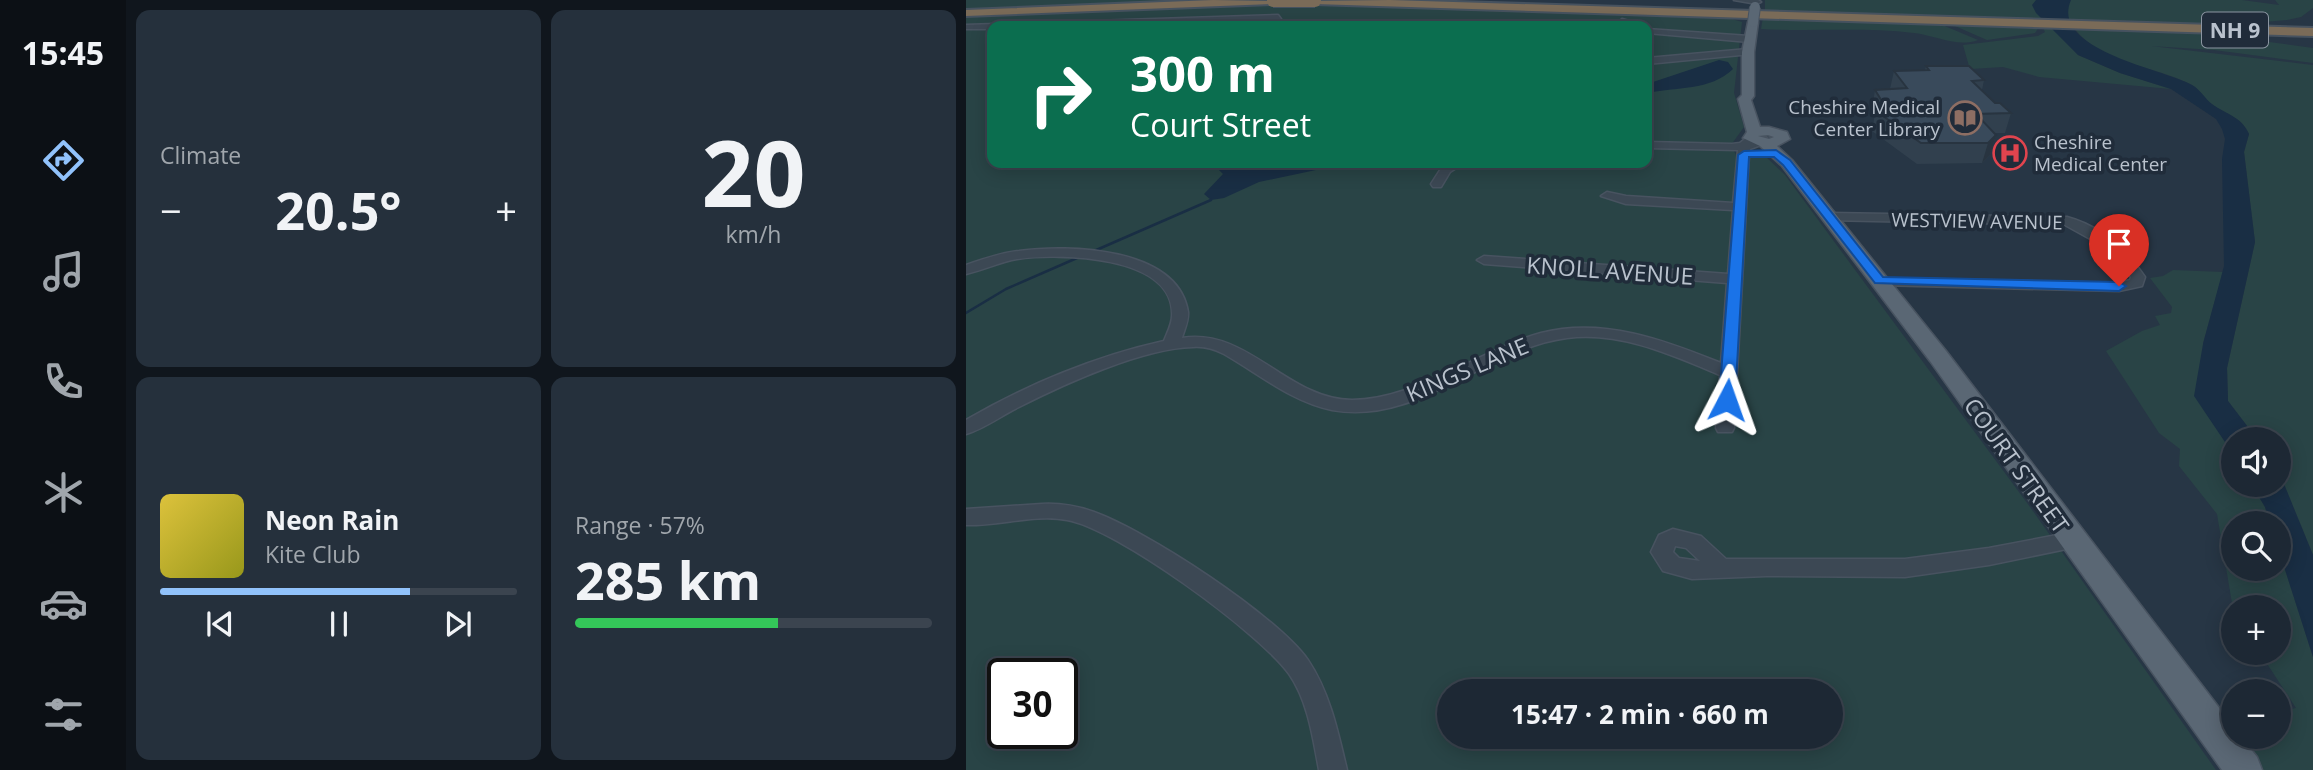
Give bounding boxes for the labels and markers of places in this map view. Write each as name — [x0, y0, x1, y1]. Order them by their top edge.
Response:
place label: Cheshire Medical Center Library — [1788, 94, 1940, 142]
library icon: Cheshire Medical Center Library — [1946, 99, 1984, 137]
place label: Cheshire Medical Center — [2034, 129, 2167, 177]
hospital icon: Cheshire Medical Center — [1991, 134, 2029, 172]
pin — [2089, 214, 2149, 286]

